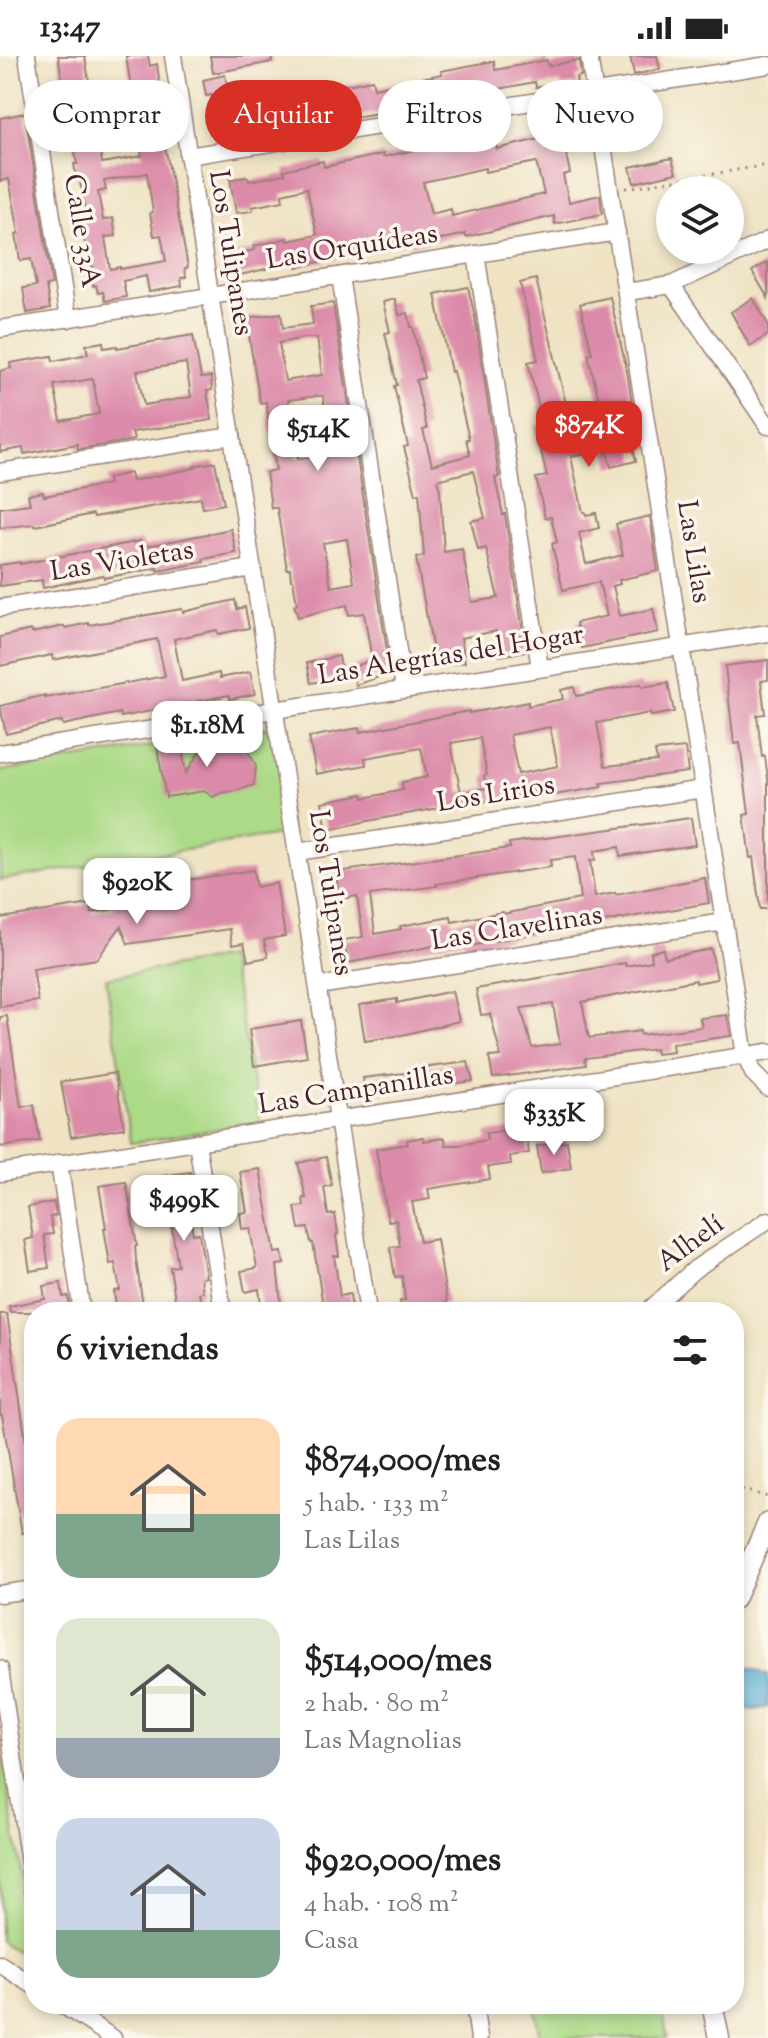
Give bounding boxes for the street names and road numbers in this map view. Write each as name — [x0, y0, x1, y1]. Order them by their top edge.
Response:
street label: Los Tulipanes — [197, 167, 263, 339]
street label: Calle 33A — [52, 171, 110, 291]
street label: Las Orquídeas — [263, 215, 441, 281]
street label: Las Lilas — [665, 498, 721, 606]
street label: Las Violetas — [47, 531, 197, 593]
street label: Las Alegrías del Hogar — [315, 615, 587, 697]
street label: Los Lirios — [434, 766, 558, 824]
street label: Los Tulipanes — [297, 807, 363, 979]
street label: Las Clavelinas — [429, 896, 605, 962]
street label: Las Campanillas — [255, 1056, 457, 1126]
street label: Alhelí — [649, 1205, 733, 1283]

